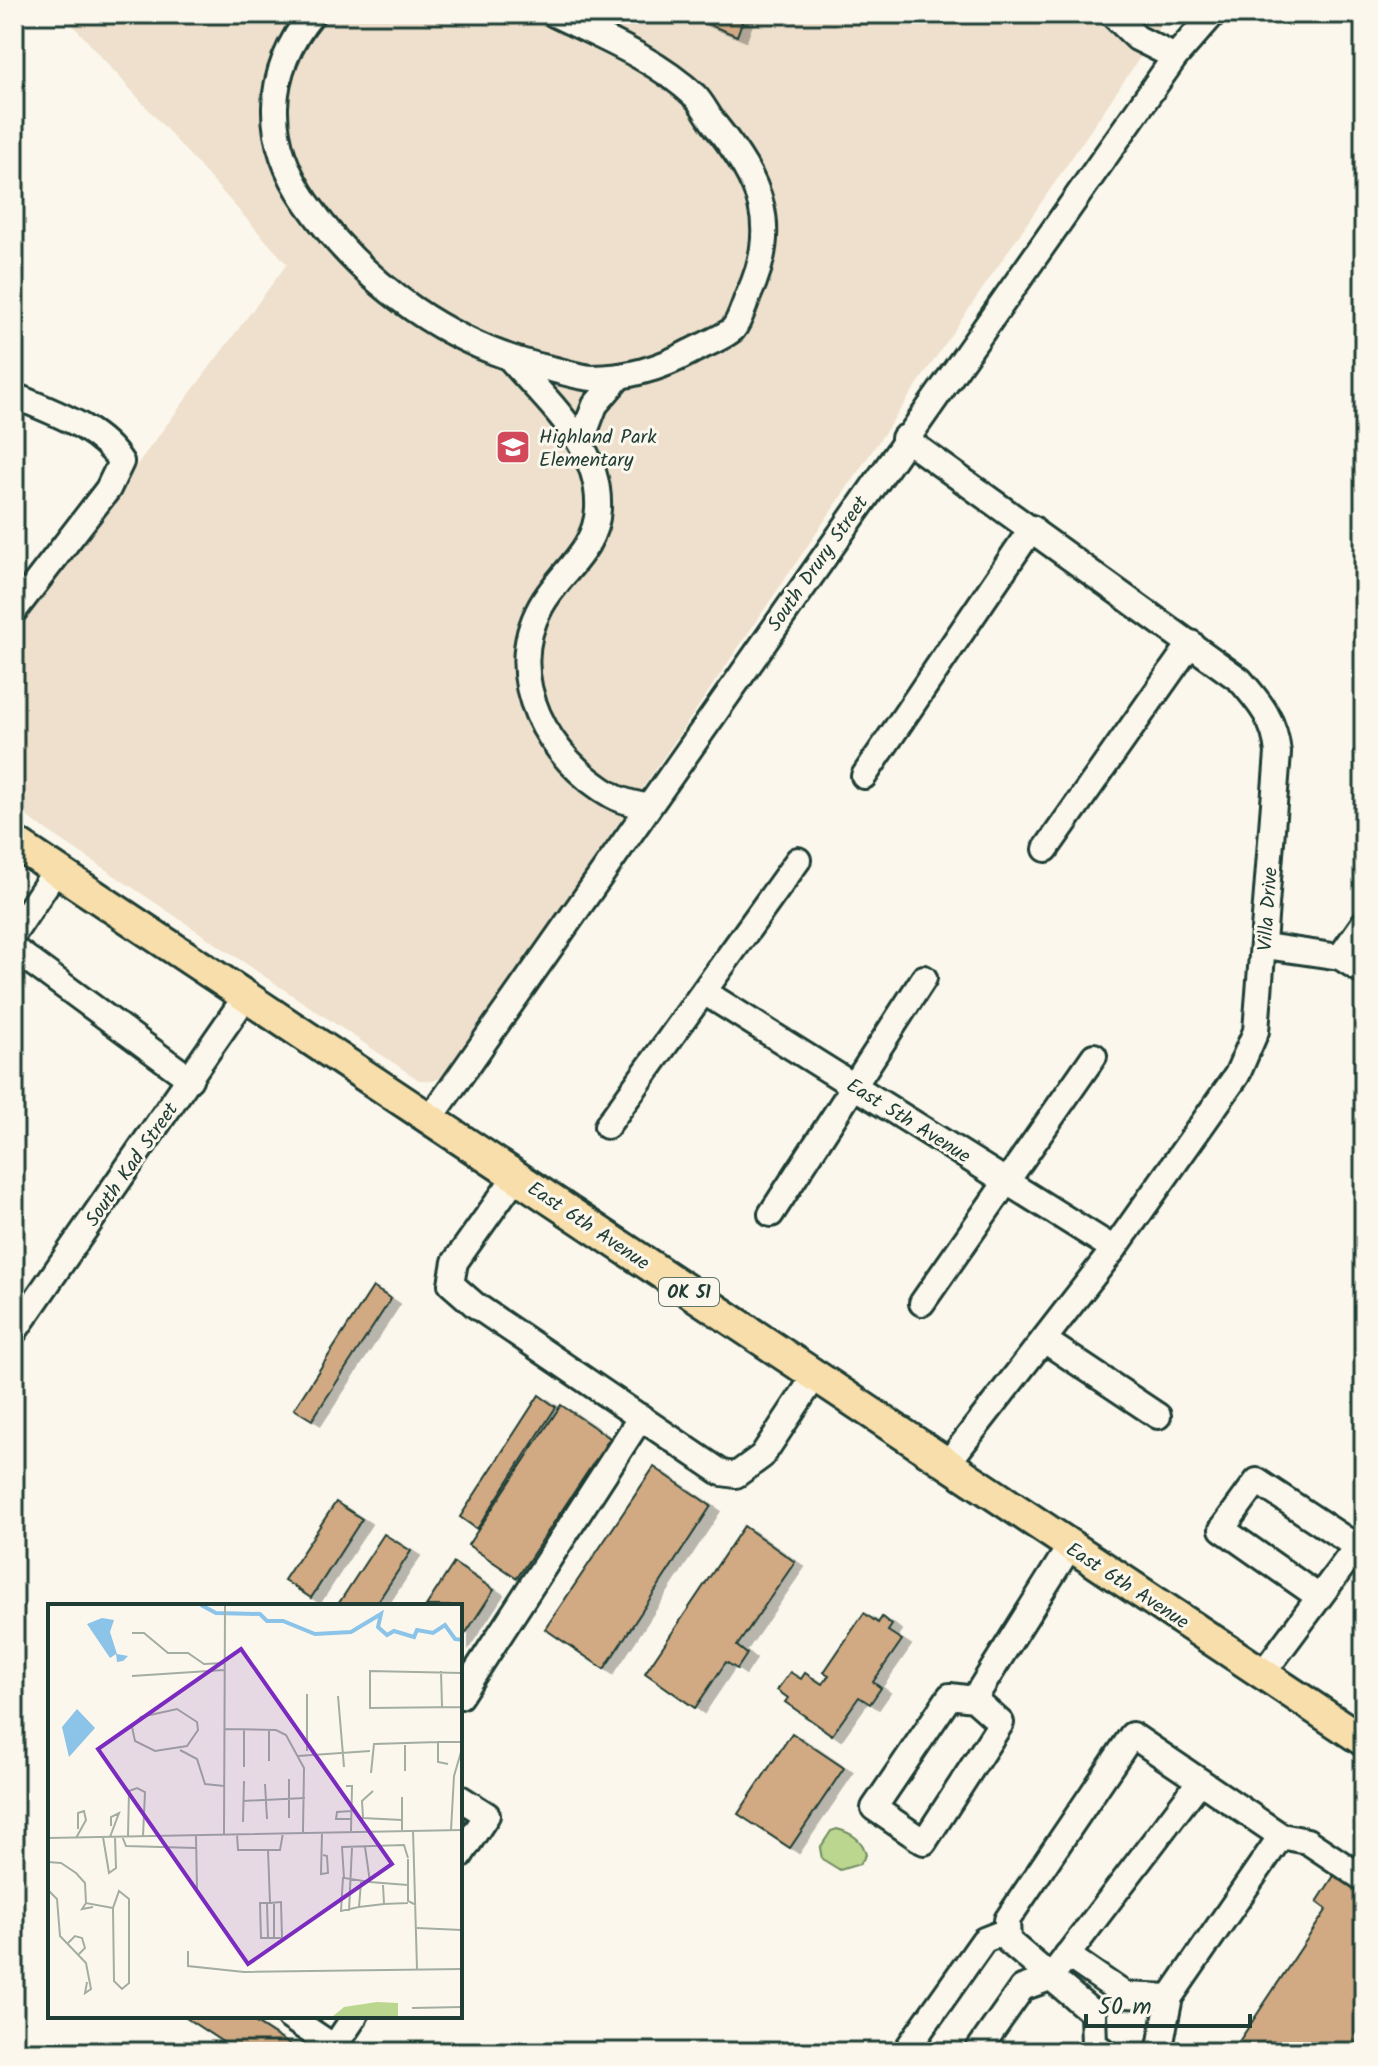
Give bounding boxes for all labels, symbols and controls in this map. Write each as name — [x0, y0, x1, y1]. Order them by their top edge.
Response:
place label: Highland Park Elementary — [539, 422, 657, 477]
school or university icon: Highland Park Elementary — [494, 428, 532, 466]
street label: South Drury Street — [760, 489, 878, 639]
street label: Villa Drive — [1250, 866, 1288, 952]
street label: East 5th Avenue — [839, 1071, 976, 1173]
street label: South Kad Street — [78, 1096, 188, 1234]
street label: East 6th Avenue — [520, 1174, 656, 1280]
road number: OK 51 — [659, 1278, 719, 1306]
street label: East 6th Avenue — [1059, 1535, 1195, 1639]
inset map — [48, 1604, 462, 2018]
scale bar — [1086, 1978, 1250, 2028]
text: 50 m — [1098, 1988, 1152, 2027]

